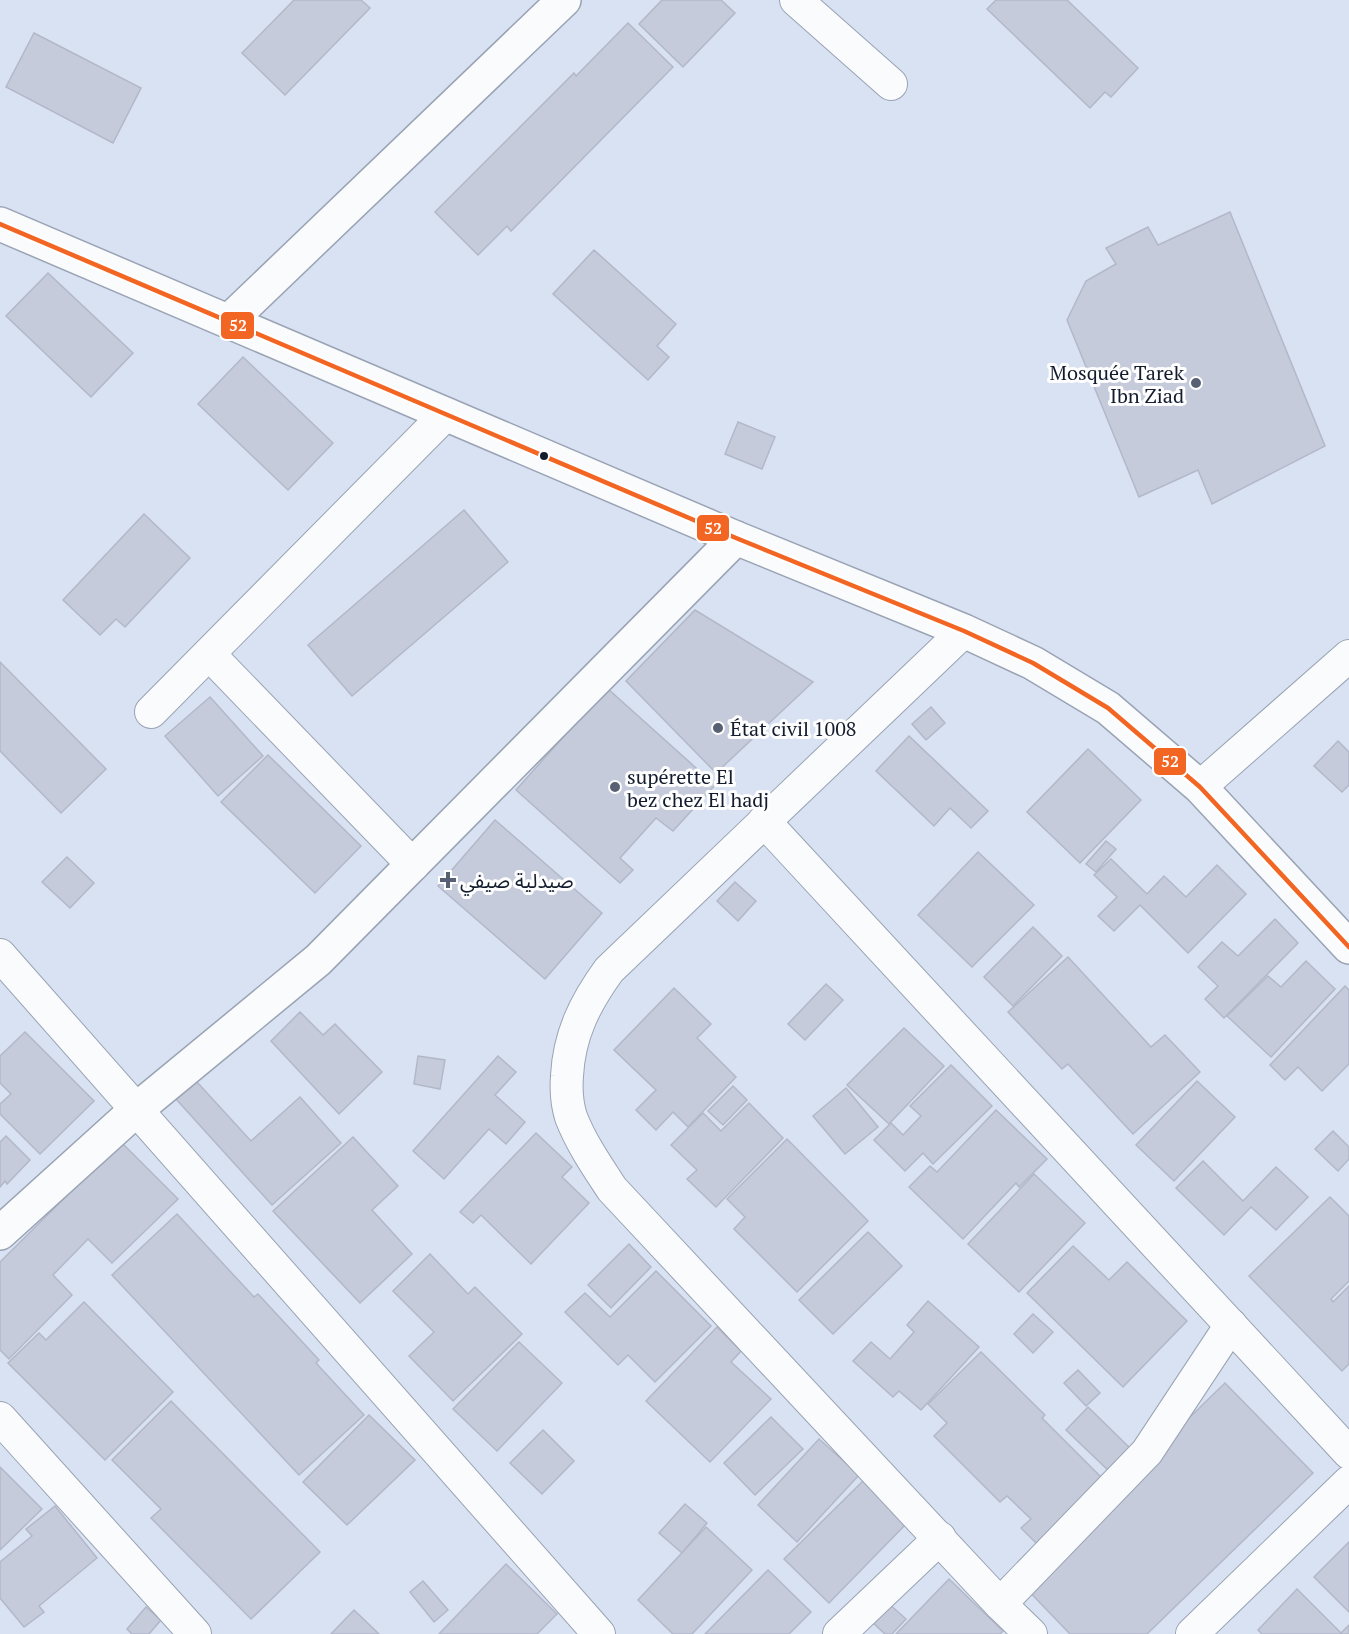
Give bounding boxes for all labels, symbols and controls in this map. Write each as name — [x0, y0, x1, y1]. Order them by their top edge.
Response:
line badge: 52 — [220, 311, 255, 340]
text: 52 — [229, 314, 247, 336]
place label: Mosquée Tarek Ibn Ziad — [1050, 359, 1185, 409]
marker: Mosquée Tarek Ibn Ziad — [1189, 376, 1203, 390]
unlabelled marker — [538, 450, 550, 462]
line badge: 52 — [696, 514, 730, 542]
text: 52 — [704, 517, 722, 539]
place label: État civil 1008 — [730, 715, 856, 742]
marker: État civil 1008 — [711, 721, 725, 735]
line badge: 52 — [1153, 747, 1187, 776]
text: 52 — [1161, 750, 1179, 772]
place label: supérette El bez chez El hadj — [627, 763, 769, 813]
marker: supérette El bez chez El hadj — [608, 780, 622, 794]
place label: صيدلية صيفي — [460, 867, 574, 896]
marker: صيدلية صيفي — [441, 873, 455, 887]

